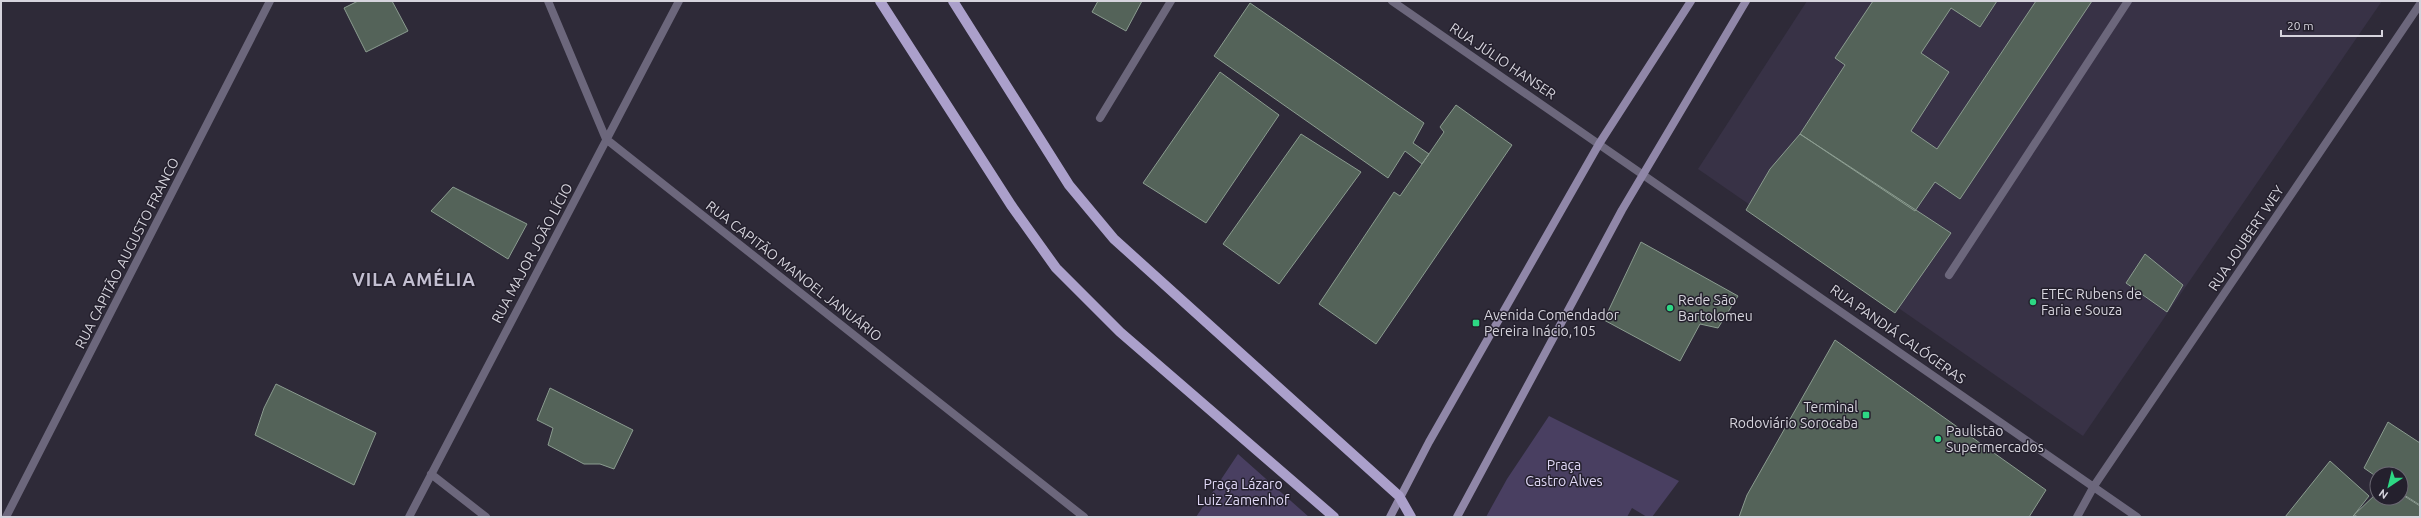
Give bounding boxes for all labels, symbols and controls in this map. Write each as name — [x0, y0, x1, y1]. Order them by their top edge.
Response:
scale bar — [2281, 12, 2382, 38]
street label: RUA JÚLIO HANSER — [1447, 19, 1560, 103]
text: 20 m — [2287, 19, 2314, 32]
street label: RUA CAPITÃO AUGUSTO FRANCO — [71, 154, 182, 351]
street label: RUA MAJOR JOÃO LÍCIO — [487, 180, 576, 326]
street label: RUA JOUBERT WEY — [2205, 182, 2287, 294]
street label: RUA CAPITÃO MANOEL JANUÁRIO — [703, 197, 886, 345]
district label: VILA AMÉLIA — [352, 268, 476, 289]
street label: RUA PANDIÁ CALÓGERAS — [1827, 280, 1969, 387]
place label: ETEC Rubens de Faria e Souza — [2041, 286, 2142, 318]
place label: Rede São Bartolomeu — [1678, 292, 1753, 324]
marker: ETEC Rubens de Faria e Souza — [2028, 297, 2038, 307]
marker: Rede São Bartolomeu — [1665, 303, 1675, 313]
place label: Avenida Comendador Pereira Inácio,105 — [1484, 307, 1620, 339]
marker: Avenida Comendador Pereira Inácio,105 — [1471, 318, 1481, 328]
place label: Terminal Rodoviário Sorocaba — [1729, 399, 1858, 431]
marker: Terminal Rodoviário Sorocaba — [1861, 410, 1871, 420]
place label: Paulistão Supermercados — [1946, 423, 2044, 455]
marker: Paulistão Supermercados — [1933, 434, 1943, 444]
park label: Praça Castro Alves — [1525, 457, 1603, 489]
north arrow — [2369, 466, 2409, 506]
park label: Praça Lázaro Luiz Zamenhof — [1197, 476, 1290, 508]
text: N — [2376, 487, 2390, 501]

